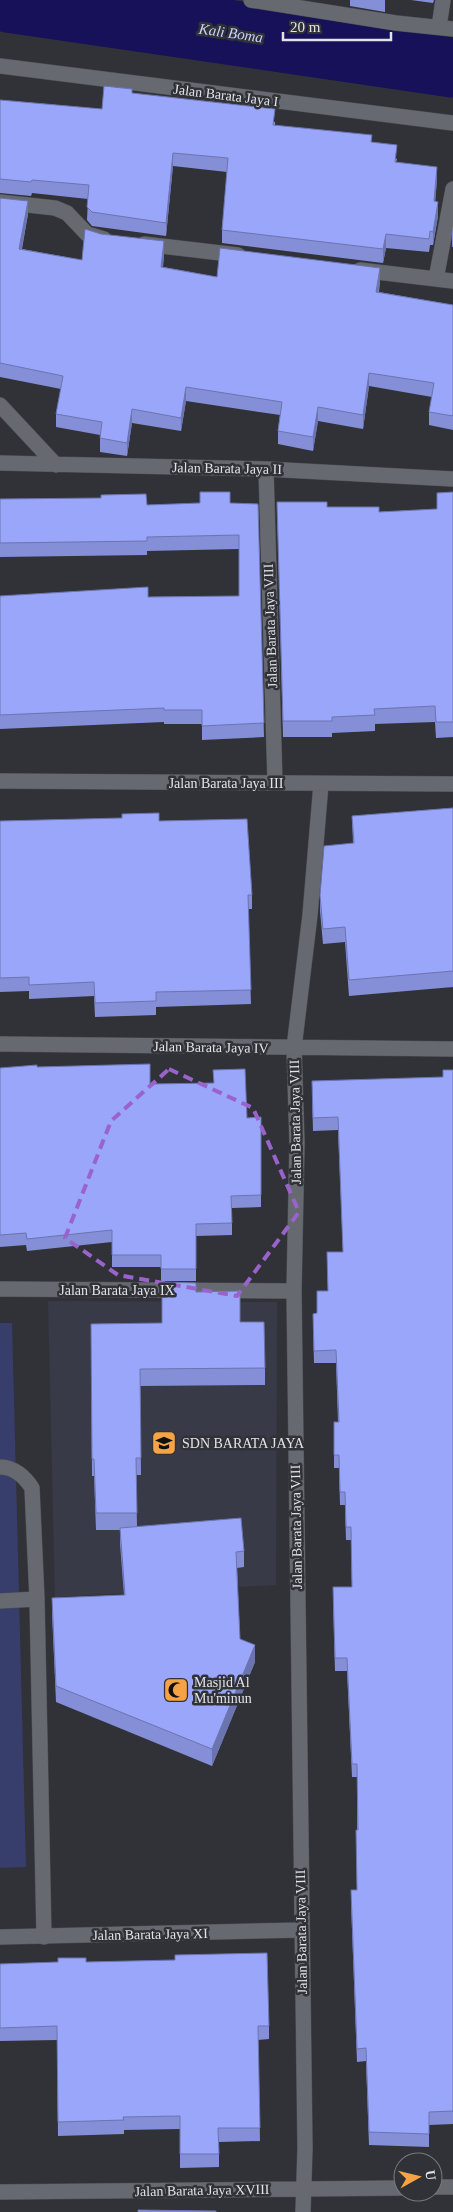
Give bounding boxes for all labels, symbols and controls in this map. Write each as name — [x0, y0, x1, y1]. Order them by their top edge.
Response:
scale bar — [283, 10, 390, 42]
text: 20 m — [290, 19, 321, 35]
water label: Kali Boma — [197, 20, 264, 45]
street label: Jalan Barata Jaya I — [173, 82, 279, 109]
street label: Jalan Barata Jaya II — [172, 460, 282, 477]
street label: Jalan Barata Jaya VIII — [261, 563, 280, 688]
street label: Jalan Barata Jaya III — [169, 776, 284, 791]
street label: Jalan Barata Jaya IV — [153, 1039, 269, 1056]
street label: Jalan Barata Jaya VIII — [287, 1059, 304, 1184]
street label: Jalan Barata Jaya IX — [59, 1283, 175, 1298]
school or university icon: SDN BARATA JAYA — [151, 1430, 177, 1456]
place label: SDN BARATA JAYA — [182, 1436, 305, 1451]
street label: Jalan Barata Jaya VIII — [288, 1464, 305, 1589]
place label: Masjid Al Mu'minun — [194, 1675, 252, 1706]
mosque icon: Masjid Al Mu'minun — [163, 1677, 189, 1703]
street label: Jalan Barata Jaya VIII — [293, 1869, 310, 1994]
street label: Jalan Barata Jaya XI — [92, 1926, 208, 1943]
north arrow — [393, 2152, 443, 2202]
text: U — [422, 2169, 439, 2181]
street label: Jalan Barata Jaya XVIII — [134, 2182, 270, 2199]

